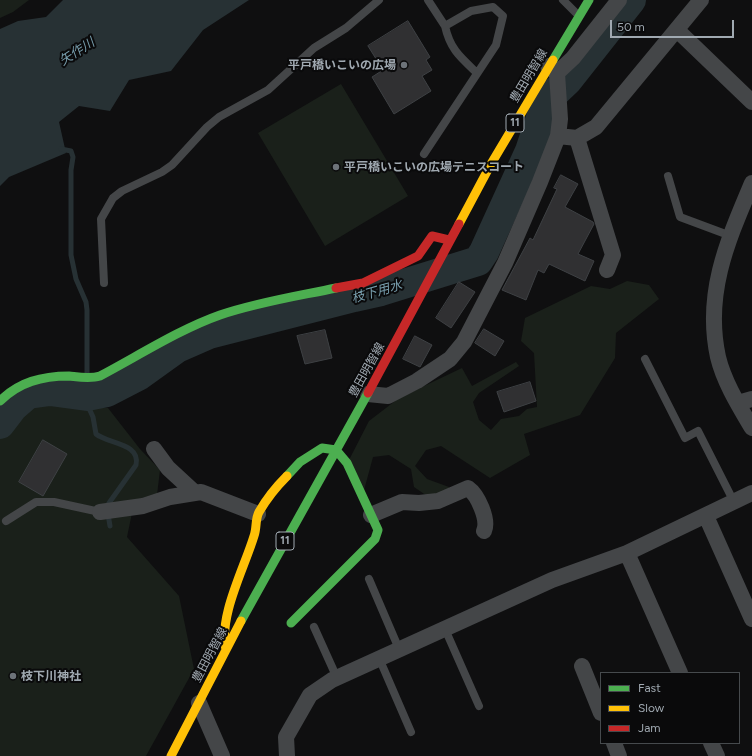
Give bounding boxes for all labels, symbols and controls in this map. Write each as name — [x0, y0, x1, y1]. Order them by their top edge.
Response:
scale bar — [612, 12, 736, 38]
text: 50 m — [617, 20, 645, 34]
water label: 矢作川 — [56, 35, 98, 69]
street label: 豊田明智線 — [507, 47, 551, 105]
place label: 平戸橋いこいの広場 — [288, 58, 396, 72]
marker: 平戸橋いこいの広場 — [399, 60, 409, 70]
road number: 11 — [506, 114, 524, 132]
place label: 平戸橋いこいの広場テニスコート — [344, 160, 524, 174]
marker: 平戸橋いこいの広場テニスコート — [331, 162, 341, 172]
water label: 枝下用水 — [350, 277, 404, 307]
street label: 豊田明智線 — [346, 340, 388, 400]
road number: 11 — [276, 532, 294, 550]
street label: 豊田明智線 — [190, 625, 230, 685]
place label: 枝下川神社 — [21, 669, 81, 683]
marker: 枝下川神社 — [8, 671, 18, 681]
legend — [600, 672, 740, 744]
text: Fast — [638, 681, 661, 695]
text: Slow — [638, 701, 664, 715]
text: Jam — [638, 721, 661, 735]

